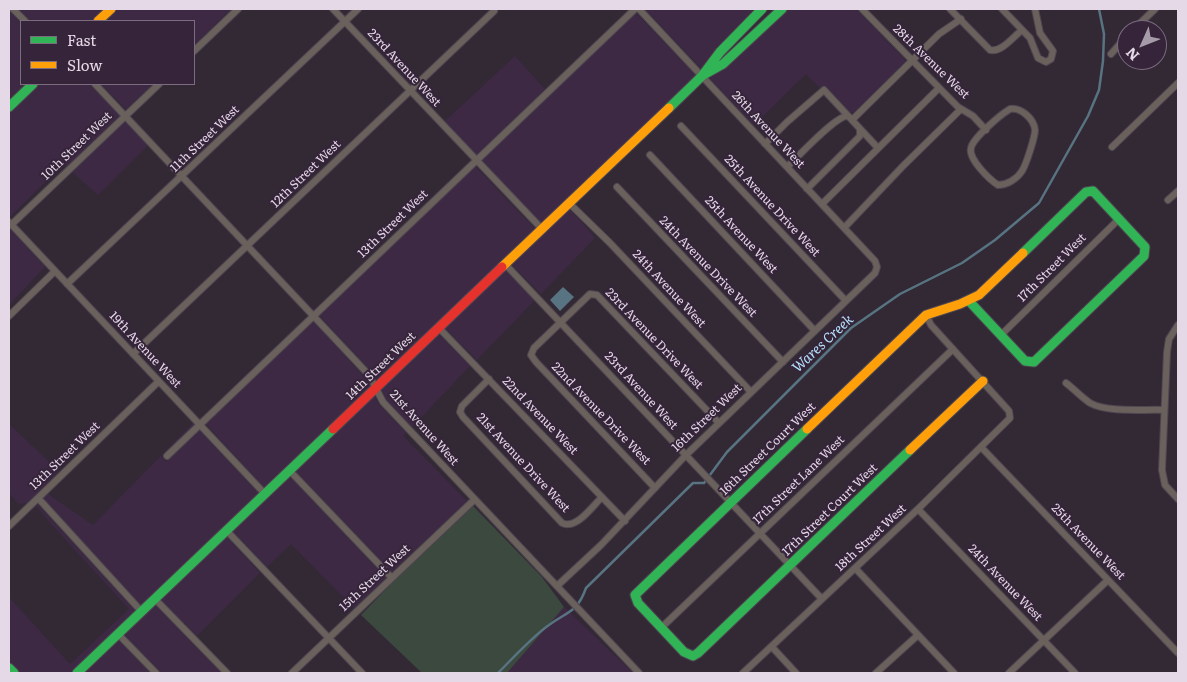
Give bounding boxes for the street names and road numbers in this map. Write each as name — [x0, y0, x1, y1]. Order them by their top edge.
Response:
street label: 28th Avenue West — [890, 22, 972, 102]
street label: 23rd Avenue West — [364, 26, 444, 110]
street label: 26th Avenue West — [728, 88, 808, 172]
street label: 11th Street West — [168, 103, 242, 175]
street label: 10th Street West — [39, 109, 115, 183]
street label: 12th Street West — [268, 137, 344, 211]
street label: 25th Avenue Drive West — [721, 152, 823, 260]
street label: 13th Street West — [355, 187, 431, 261]
street label: 25th Avenue West — [702, 193, 780, 277]
street label: 24th Avenue Drive West — [656, 214, 760, 320]
street label: 17th Street West — [1015, 231, 1089, 305]
street label: 24th Avenue West — [629, 247, 709, 331]
street label: 23rd Avenue Drive West — [602, 286, 706, 392]
street label: 19th Avenue West — [106, 309, 184, 391]
street label: 14th Street West — [343, 329, 419, 403]
street label: 23rd Avenue West — [601, 349, 681, 433]
street label: 22nd Avenue Drive West — [548, 360, 654, 468]
street label: 22nd Avenue West — [499, 374, 581, 458]
street label: 16th Street West — [669, 381, 745, 455]
street label: 21st Avenue West — [386, 387, 462, 469]
street label: 16th Street Court West — [717, 400, 819, 498]
street label: 21st Avenue Drive West — [473, 410, 573, 516]
street label: 13th Street West — [27, 419, 103, 493]
street label: 17th Street Lane West — [750, 433, 848, 527]
street label: 17th Street Court West — [779, 461, 881, 559]
street label: 18th Street West — [833, 501, 909, 575]
street label: 25th Avenue West — [1048, 501, 1128, 583]
street label: 15th Street West — [337, 542, 413, 614]
street label: 24th Avenue West — [965, 542, 1045, 624]

